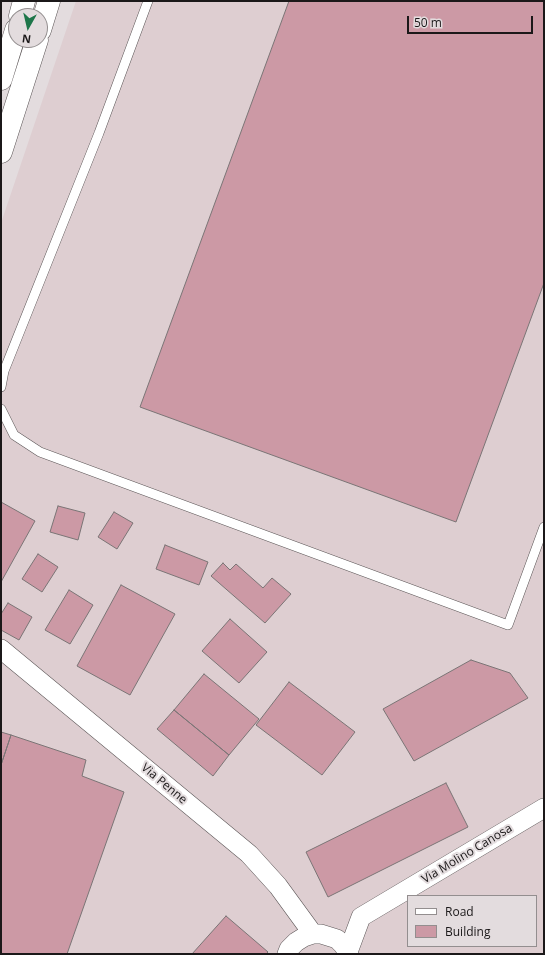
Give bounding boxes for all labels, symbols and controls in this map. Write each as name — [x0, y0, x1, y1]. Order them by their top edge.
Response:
north arrow — [8, 8, 48, 48]
scale bar — [409, 8, 535, 34]
text: 50 m — [414, 14, 442, 31]
text: N — [21, 31, 32, 47]
street label: Via Penne — [138, 761, 190, 807]
street label: Via Molino Canosa — [419, 821, 515, 887]
legend — [407, 895, 537, 947]
text: Road — [445, 903, 474, 920]
text: Building — [445, 923, 490, 940]

